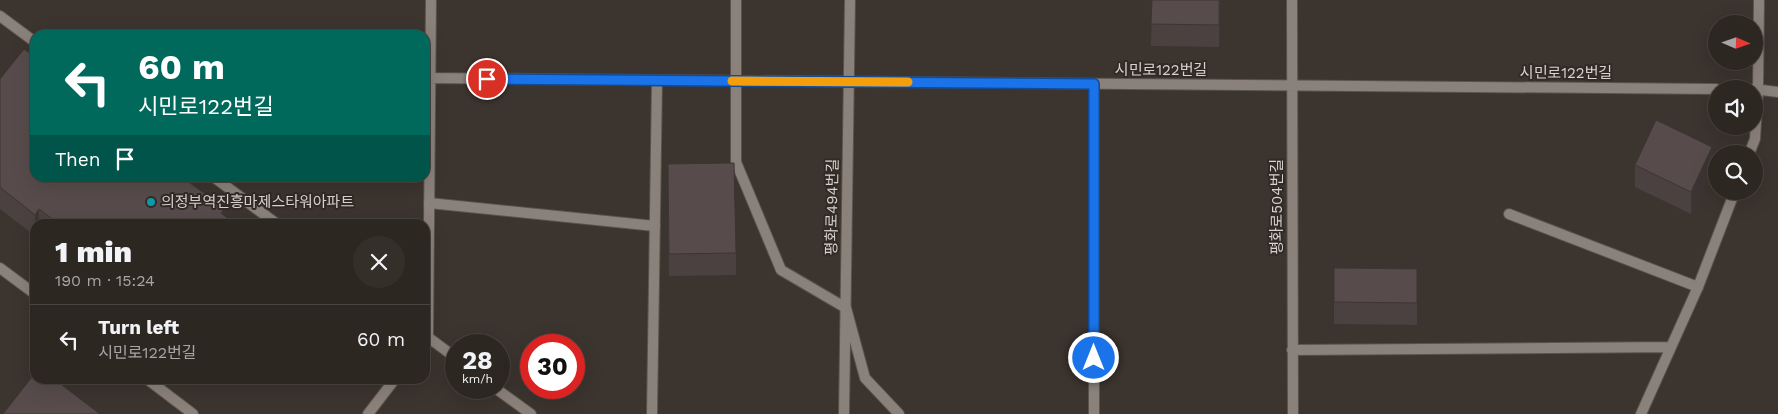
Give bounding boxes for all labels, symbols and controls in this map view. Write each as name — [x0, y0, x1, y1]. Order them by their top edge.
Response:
north arrow — [1708, 15, 1762, 70]
map controls — [1708, 15, 1763, 200]
text: 60 m — [138, 46, 225, 88]
icon: left — [55, 50, 120, 115]
pin — [466, 58, 508, 100]
street label: 시민로122번길 — [1115, 61, 1207, 79]
street label: 시민로122번길 — [1520, 64, 1612, 82]
icon: arrive — [473, 65, 501, 93]
button: sound — [1708, 80, 1763, 135]
text: 시민로122번길 — [138, 94, 273, 119]
icon: arrive — [111, 145, 139, 173]
button: search — [1708, 145, 1763, 200]
text: Then — [55, 148, 101, 171]
street label: 평화로494번길 — [822, 159, 842, 255]
street label: 평화로504번길 — [1268, 159, 1286, 255]
place label: 의정부역진흥마제스타워아파트 — [161, 193, 354, 211]
marker: 의정부역진흥마제스타워아파트 — [145, 196, 157, 208]
text: 1 min — [55, 234, 132, 269]
button: close — [353, 236, 405, 288]
text: 190 m · 15:24 — [55, 271, 155, 290]
text: Turn left — [98, 316, 179, 339]
icon: left — [55, 326, 83, 354]
text: 60 m — [357, 328, 405, 351]
position arrow — [1067, 331, 1119, 383]
speed limit sign: 30 — [520, 334, 585, 399]
text: 시민로122번길 — [98, 343, 197, 362]
text: 28 — [462, 346, 493, 375]
text: km/h — [462, 372, 493, 386]

